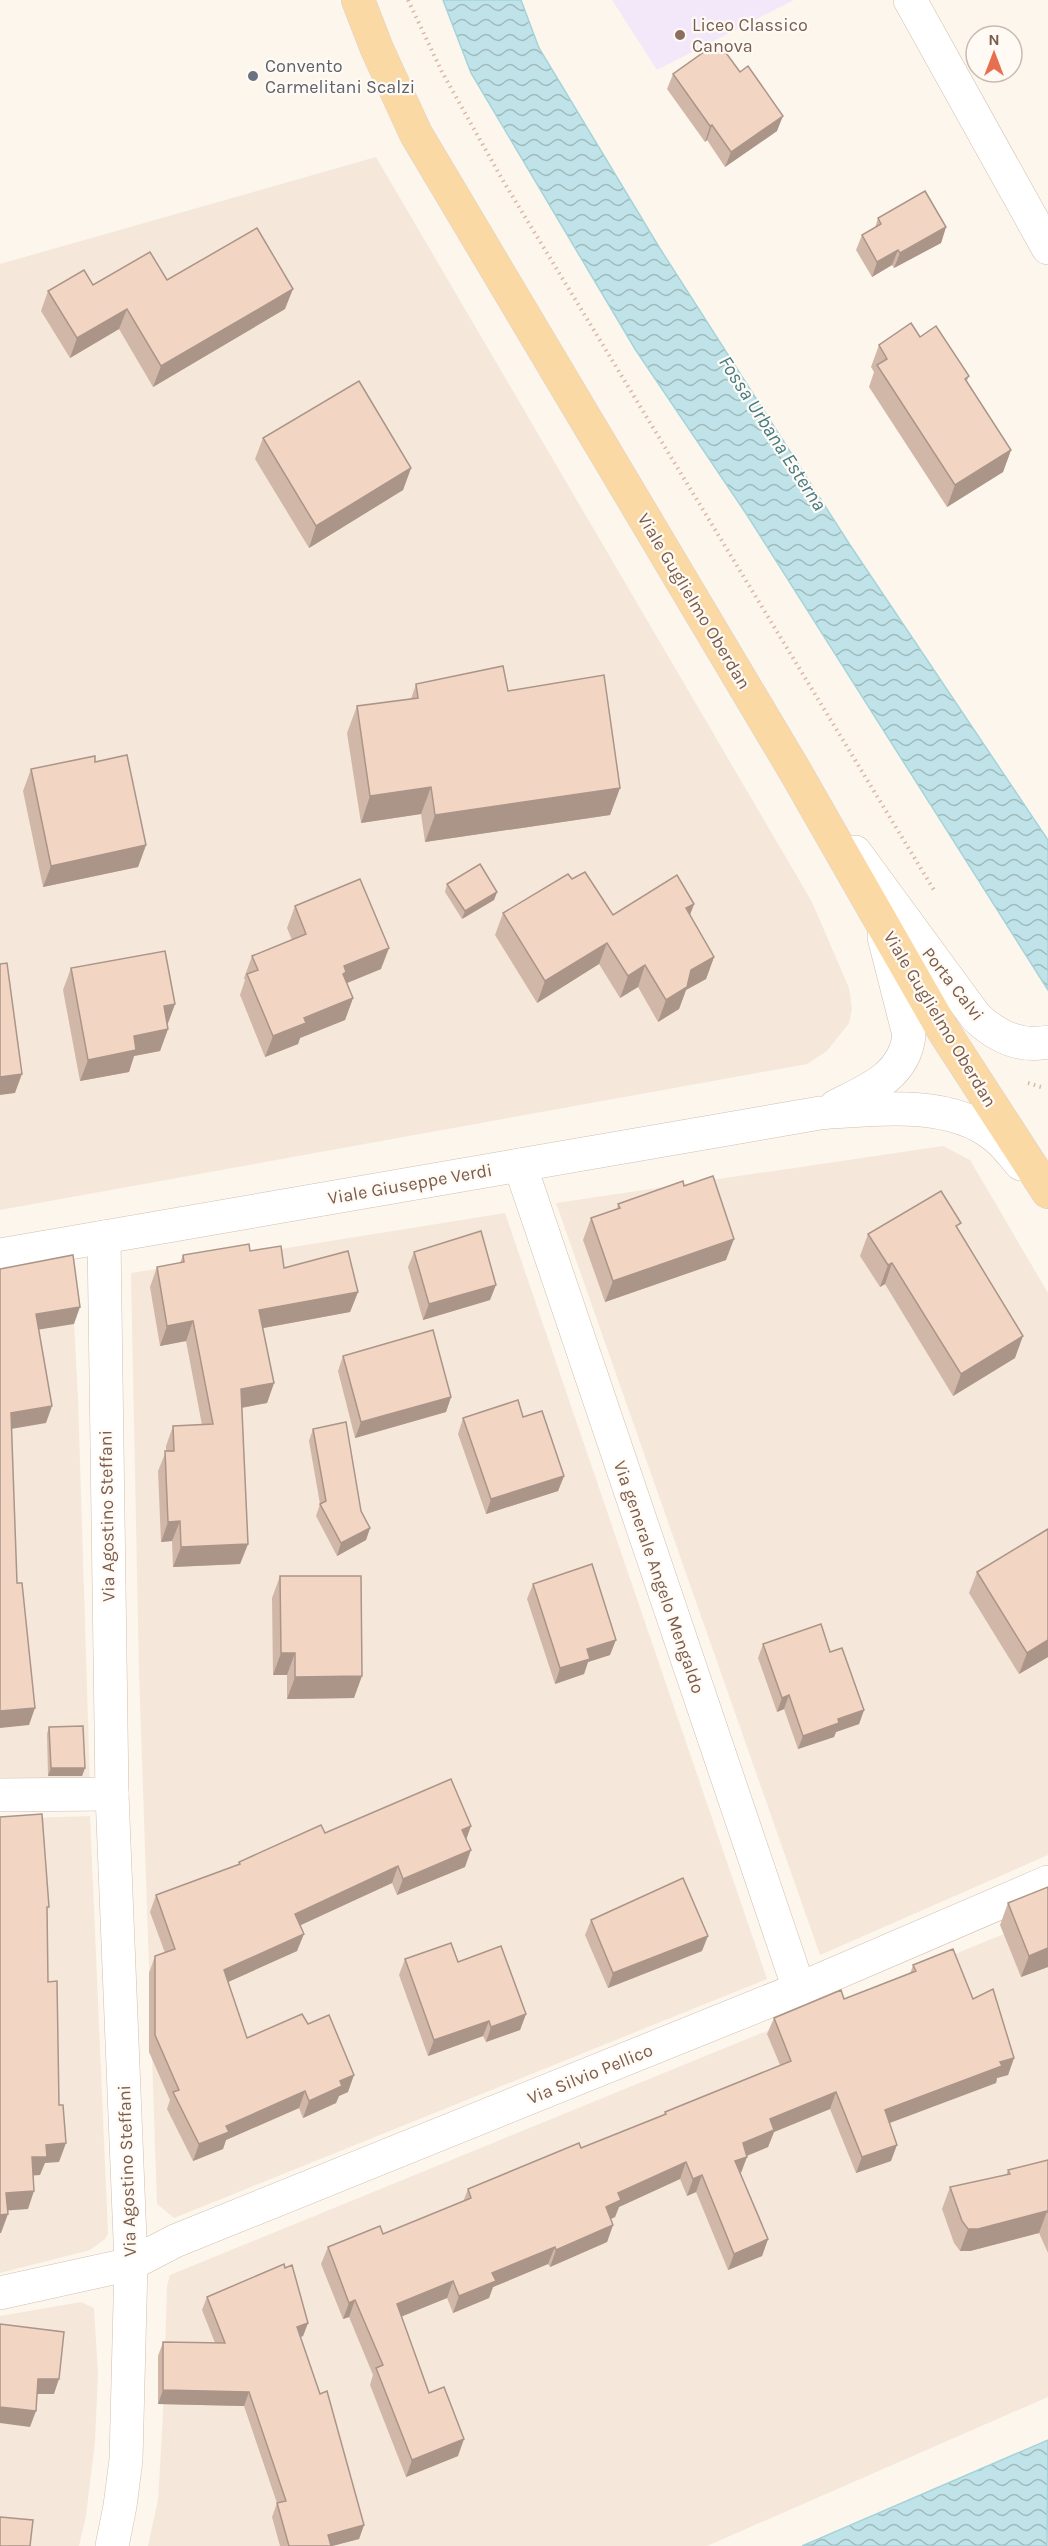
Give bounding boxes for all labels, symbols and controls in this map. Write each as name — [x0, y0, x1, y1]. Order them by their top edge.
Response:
place label: Liceo Classico Canova — [692, 14, 808, 57]
north arrow — [964, 24, 1024, 84]
marker: Liceo Classico Canova — [673, 28, 687, 42]
text: N — [988, 30, 1000, 49]
place label: Convento Carmelitani Scalzi — [265, 55, 415, 98]
marker: Convento Carmelitani Scalzi — [246, 69, 260, 83]
water label: Fossa Urbana Esterna — [714, 352, 831, 515]
street label: Viale Guglielmo Oberdan — [633, 509, 755, 693]
street label: Viale Guglielmo Oberdan — [879, 927, 1001, 1111]
street label: Porta Calvi — [917, 943, 989, 1025]
street label: Viale Giuseppe Verdi — [326, 1159, 494, 1209]
street label: Via Agostino Steffani — [95, 1430, 119, 1602]
street label: Via generale Angelo Mengaldo — [609, 1458, 709, 1696]
street label: Via Silvio Pellico — [524, 2039, 656, 2109]
street label: Via Agostino Steffani — [113, 2085, 141, 2257]

